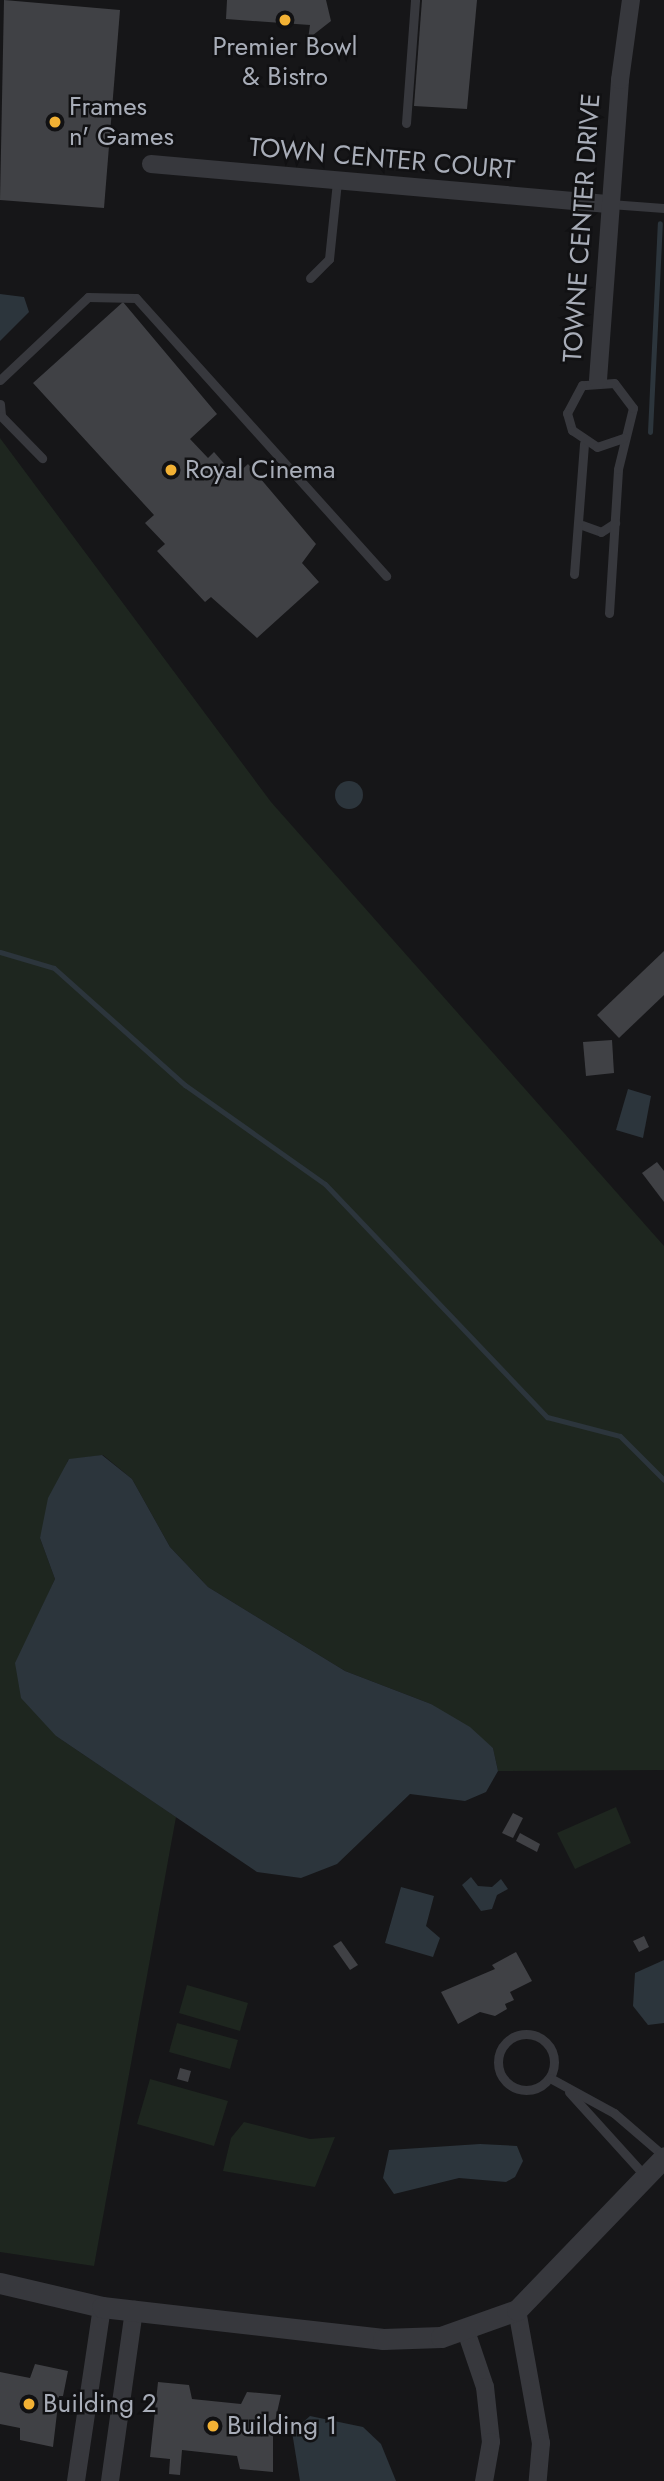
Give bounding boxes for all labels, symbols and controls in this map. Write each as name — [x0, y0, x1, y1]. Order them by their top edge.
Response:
marker: Premier Bowl & Bistro — [277, 12, 293, 28]
place label: Premier Bowl & Bistro — [213, 31, 357, 92]
place label: Frames n' Games — [69, 91, 174, 152]
street label: TOWNE CENTER DRIVE — [557, 92, 607, 364]
marker: Frames n' Games — [47, 114, 63, 130]
street label: TOWN CENTER COURT — [248, 132, 516, 186]
place label: Royal Cinema — [185, 454, 335, 486]
marker: Royal Cinema — [163, 462, 179, 478]
place label: Building 2 — [43, 2388, 157, 2420]
marker: Building 2 — [21, 2396, 37, 2412]
place label: Building 1 — [227, 2410, 337, 2442]
marker: Building 1 — [205, 2418, 221, 2434]

